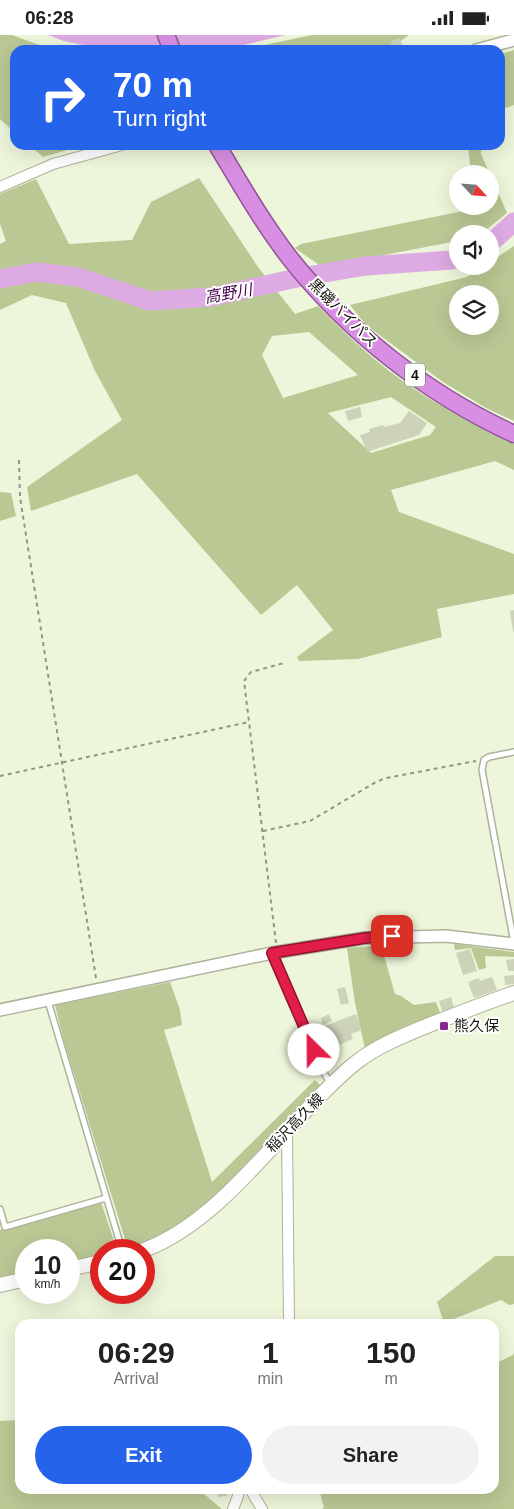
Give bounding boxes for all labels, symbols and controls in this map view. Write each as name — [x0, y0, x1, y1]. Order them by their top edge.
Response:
text: 06:28 — [25, 7, 74, 28]
icon: right — [30, 65, 95, 130]
text: 70 m — [113, 65, 193, 104]
text: Turn right — [113, 106, 206, 131]
north arrow — [449, 165, 499, 215]
map controls — [449, 165, 499, 335]
button: sound — [449, 225, 499, 275]
street label: 黒磯バイパス — [306, 275, 381, 350]
water label: 高野川 — [203, 281, 255, 306]
button: layers — [449, 285, 499, 335]
road number: 4 — [405, 363, 425, 387]
pin — [371, 915, 413, 957]
icon: arrive — [378, 922, 406, 950]
place label: 熊久保 — [454, 1017, 499, 1034]
marker: 熊久保 — [438, 1020, 450, 1032]
position arrow — [287, 1023, 339, 1075]
street label: 稲沢高久線 — [262, 1090, 327, 1156]
speed limit sign: 20 — [90, 1239, 155, 1304]
text: 10 — [34, 1251, 61, 1279]
text: km/h — [34, 1277, 61, 1291]
text: 06:29 — [98, 1336, 175, 1369]
text: 1 — [262, 1336, 279, 1369]
text: 150 — [366, 1336, 416, 1369]
text: Arrival — [114, 1370, 159, 1387]
text: min — [257, 1370, 283, 1387]
text: m — [384, 1370, 398, 1387]
button: Exit — [35, 1426, 252, 1484]
button: Share — [262, 1426, 479, 1484]

